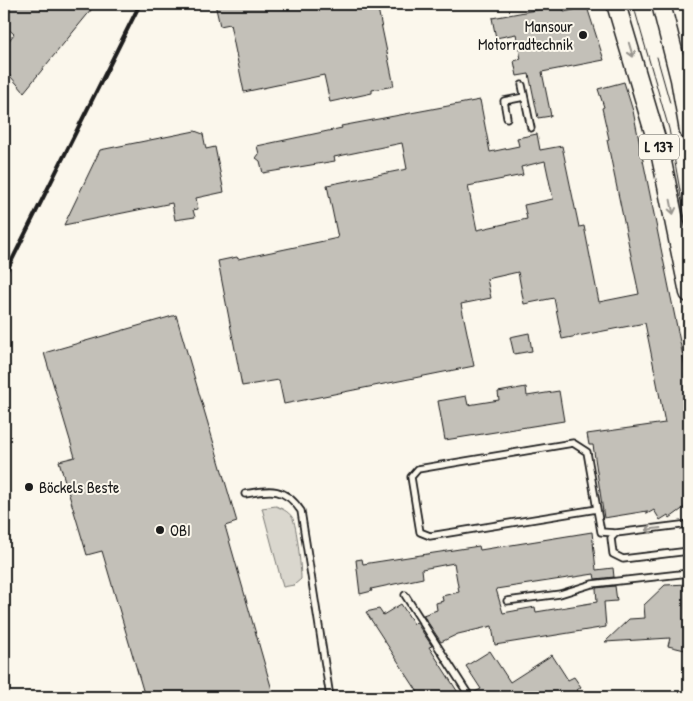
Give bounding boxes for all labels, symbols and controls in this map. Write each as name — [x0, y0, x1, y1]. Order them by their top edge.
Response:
place label: Mansour Motorradtechnik — [478, 15, 573, 55]
marker: Mansour Motorradtechnik — [577, 29, 589, 41]
one-way arrow — [626, 42, 636, 58]
road number: L 137 — [639, 134, 679, 160]
one-way arrow — [668, 199, 677, 215]
place label: Böckels Beste — [39, 476, 120, 498]
marker: Böckels Beste — [23, 481, 35, 493]
place label: OBI — [170, 519, 191, 541]
marker: OBI — [154, 524, 166, 536]
one-way arrow — [645, 524, 661, 534]

